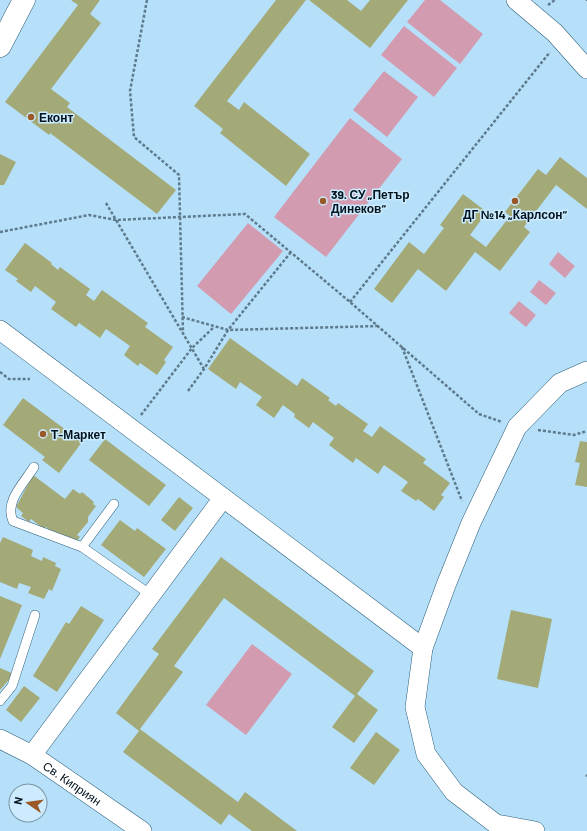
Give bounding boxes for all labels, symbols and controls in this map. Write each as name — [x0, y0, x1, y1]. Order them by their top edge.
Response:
place label: Еконт — [39, 110, 73, 124]
marker: Еконт — [26, 112, 36, 122]
place label: 39. СУ „Петър Динеков“ — [331, 187, 410, 216]
marker: 39. СУ „Петър Динеков“ — [318, 196, 328, 206]
marker: ДГ №14 „Карлсон“ — [510, 196, 520, 206]
place label: ДГ №14 „Карлсон“ — [463, 207, 568, 222]
place label: Т-Маркет — [51, 427, 106, 442]
marker: Т-Маркет — [38, 429, 48, 439]
street label: Св. Киприян — [41, 758, 104, 808]
north arrow — [8, 783, 48, 823]
text: N — [11, 796, 25, 806]

